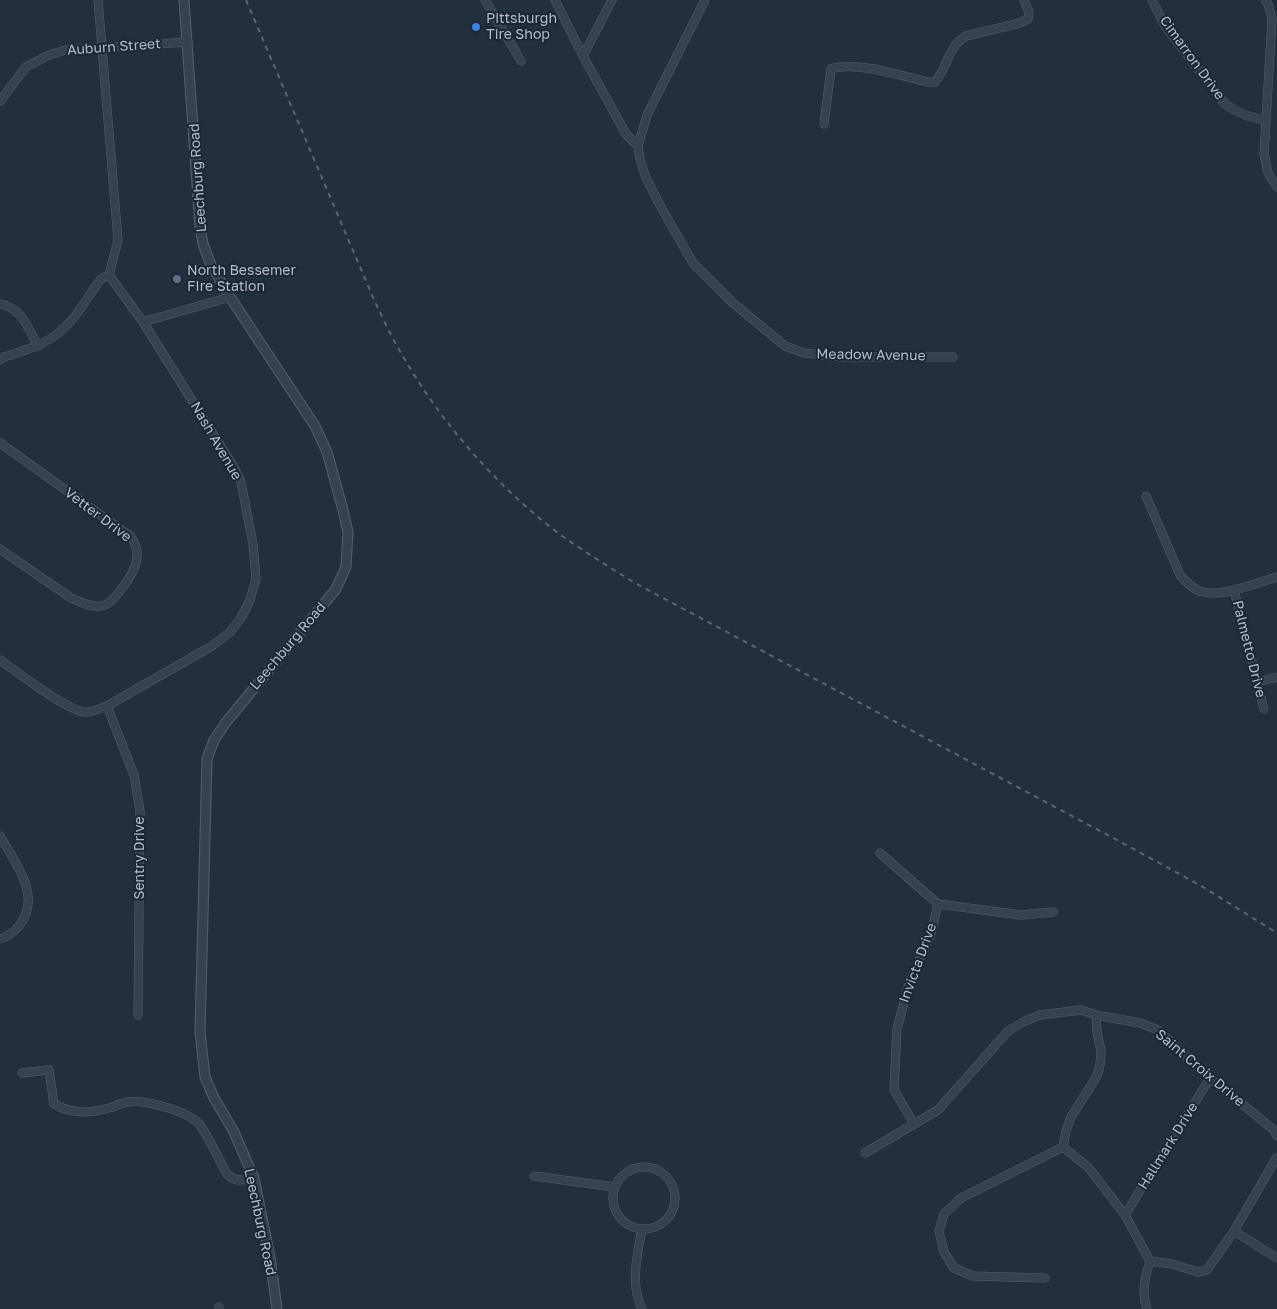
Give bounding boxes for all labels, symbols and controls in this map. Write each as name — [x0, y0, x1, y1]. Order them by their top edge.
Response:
place label: Pittsburgh Tire Shop — [486, 11, 557, 44]
street label: Cimarron Drive — [1156, 13, 1228, 103]
marker: Pittsburgh Tire Shop — [470, 21, 482, 33]
street label: Auburn Street — [67, 35, 161, 59]
street label: Leechburg Road — [186, 123, 210, 233]
place label: North Bessemer FIre Station — [187, 263, 296, 296]
marker: North Bessemer FIre Station — [171, 273, 183, 285]
street label: Meadow Avenue — [816, 346, 926, 364]
street label: Nash Avenue — [187, 399, 245, 483]
street label: Vetter Drive — [61, 484, 135, 546]
street label: Leechburg Road — [246, 599, 330, 693]
street label: Palmetto Drive — [1229, 599, 1269, 699]
street label: Sentry Drive — [132, 816, 148, 900]
street label: Invicta Drive — [896, 921, 940, 1005]
street label: Saint Croix Drive — [1152, 1026, 1248, 1110]
street label: Hallmark Drive — [1135, 1099, 1201, 1193]
street label: Leechburg Road — [240, 1167, 280, 1277]

